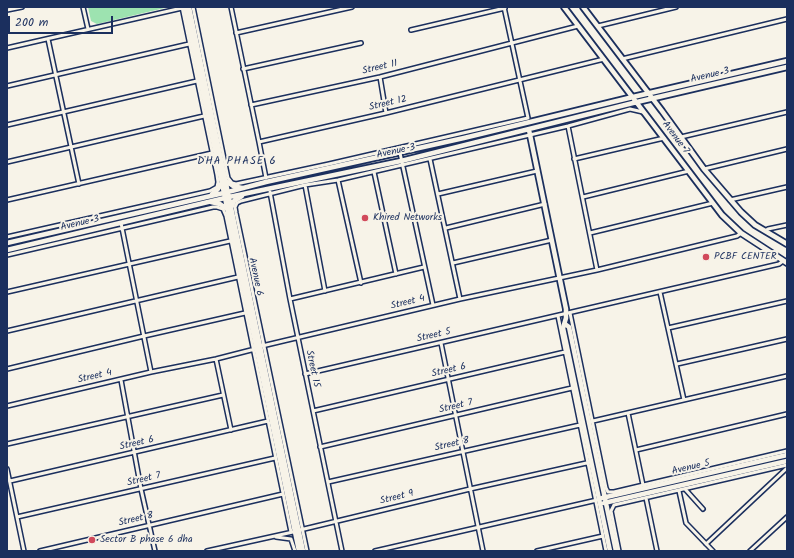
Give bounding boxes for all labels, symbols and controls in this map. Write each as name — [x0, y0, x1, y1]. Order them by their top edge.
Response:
scale bar — [10, 8, 115, 34]
text: 200 m — [15, 13, 48, 32]
street label: Street 11 — [361, 58, 399, 78]
street label: Avenue 3 — [690, 66, 730, 86]
street label: Street 12 — [368, 94, 408, 114]
street label: Avenue 7 — [659, 119, 691, 157]
street label: Avenue 3 — [376, 142, 416, 162]
district label: DHA PHASE 6 — [197, 155, 277, 169]
place label: Khired Networks — [373, 212, 442, 224]
marker: Khired Networks — [360, 213, 370, 223]
street label: Avenue 3 — [60, 214, 100, 234]
place label: PCBF CENTER — [714, 251, 777, 263]
marker: PCBF CENTER — [701, 252, 711, 262]
street label: Avenue 6 — [245, 257, 265, 297]
street label: Street 4 — [390, 293, 426, 313]
street label: Street 5 — [416, 326, 452, 346]
street label: Street 15 — [302, 349, 322, 389]
street label: Street 6 — [431, 361, 467, 381]
street label: Street 4 — [77, 367, 113, 387]
street label: Street 7 — [438, 397, 474, 417]
street label: Street 6 — [119, 434, 155, 454]
street label: Street 8 — [433, 435, 471, 455]
street label: Avenue 5 — [671, 458, 711, 478]
street label: Street 7 — [126, 470, 162, 490]
street label: Street 9 — [379, 488, 415, 508]
street label: Street 8 — [117, 510, 155, 530]
place label: Sector B phase 6 dha — [100, 534, 193, 546]
marker: Sector B phase 6 dha — [87, 535, 97, 545]

